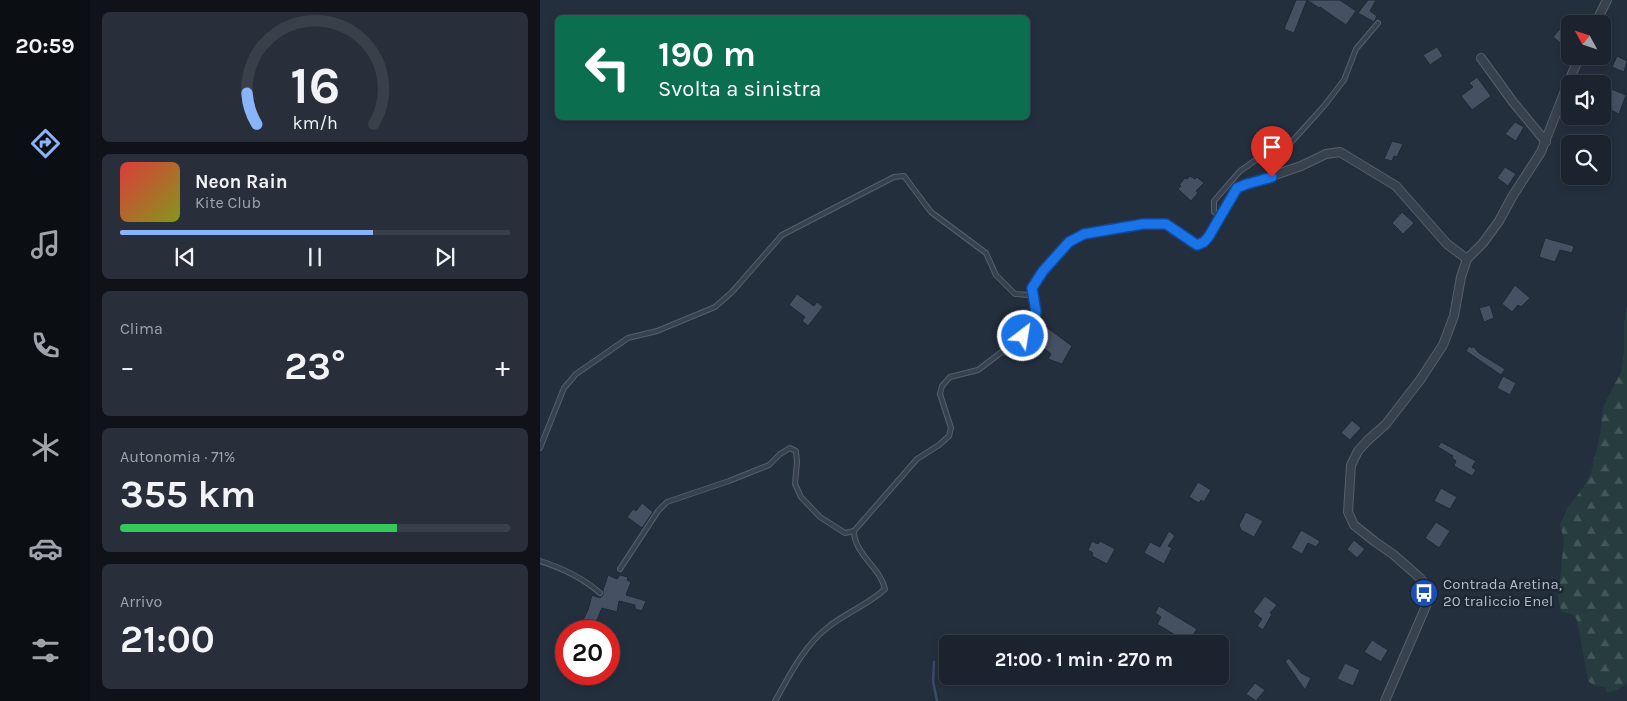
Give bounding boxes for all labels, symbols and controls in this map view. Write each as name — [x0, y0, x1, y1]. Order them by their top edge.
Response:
north arrow — [1561, 15, 1611, 65]
map controls — [1561, 15, 1611, 185]
text: 20:59 — [15, 33, 75, 59]
text: 190 m — [658, 34, 756, 75]
icon: left — [575, 35, 640, 100]
text: 16 — [290, 55, 340, 116]
button: sound — [1561, 75, 1611, 125]
text: Svolta a sinistra — [658, 76, 821, 102]
text: km/h — [292, 113, 338, 134]
icon: directions — [28, 126, 63, 161]
pin — [1251, 126, 1293, 177]
icon: arrive — [1258, 133, 1286, 161]
button: search — [1561, 135, 1611, 185]
text: Neon Rain — [195, 171, 288, 193]
text: Kite Club — [195, 193, 261, 212]
icon: music — [28, 227, 63, 262]
icon: previous — [171, 243, 199, 271]
icon: pause — [301, 243, 329, 271]
icon: next — [431, 243, 459, 271]
position arrow — [996, 309, 1048, 361]
text: Clima — [120, 319, 163, 338]
icon: phone — [28, 328, 63, 363]
text: 23° — [284, 344, 346, 389]
text: − — [120, 350, 135, 383]
text: + — [495, 350, 510, 383]
icon: climate — [28, 430, 63, 465]
text: Autonomia · 71% — [120, 447, 235, 466]
text: 355 km — [120, 472, 256, 517]
icon: car — [28, 531, 63, 566]
place label: Contrada Aretina, 20 traliccio Enel — [1443, 575, 1562, 610]
bus stop icon: Contrada Aretina, 20 traliccio Enel — [1409, 578, 1439, 608]
text: Arrivo — [120, 592, 162, 611]
text: 21:00 — [120, 617, 215, 662]
speed limit sign: 20 — [555, 620, 620, 685]
icon: filters — [28, 633, 63, 668]
text: 21:00 · 1 min · 270 m — [995, 649, 1173, 671]

